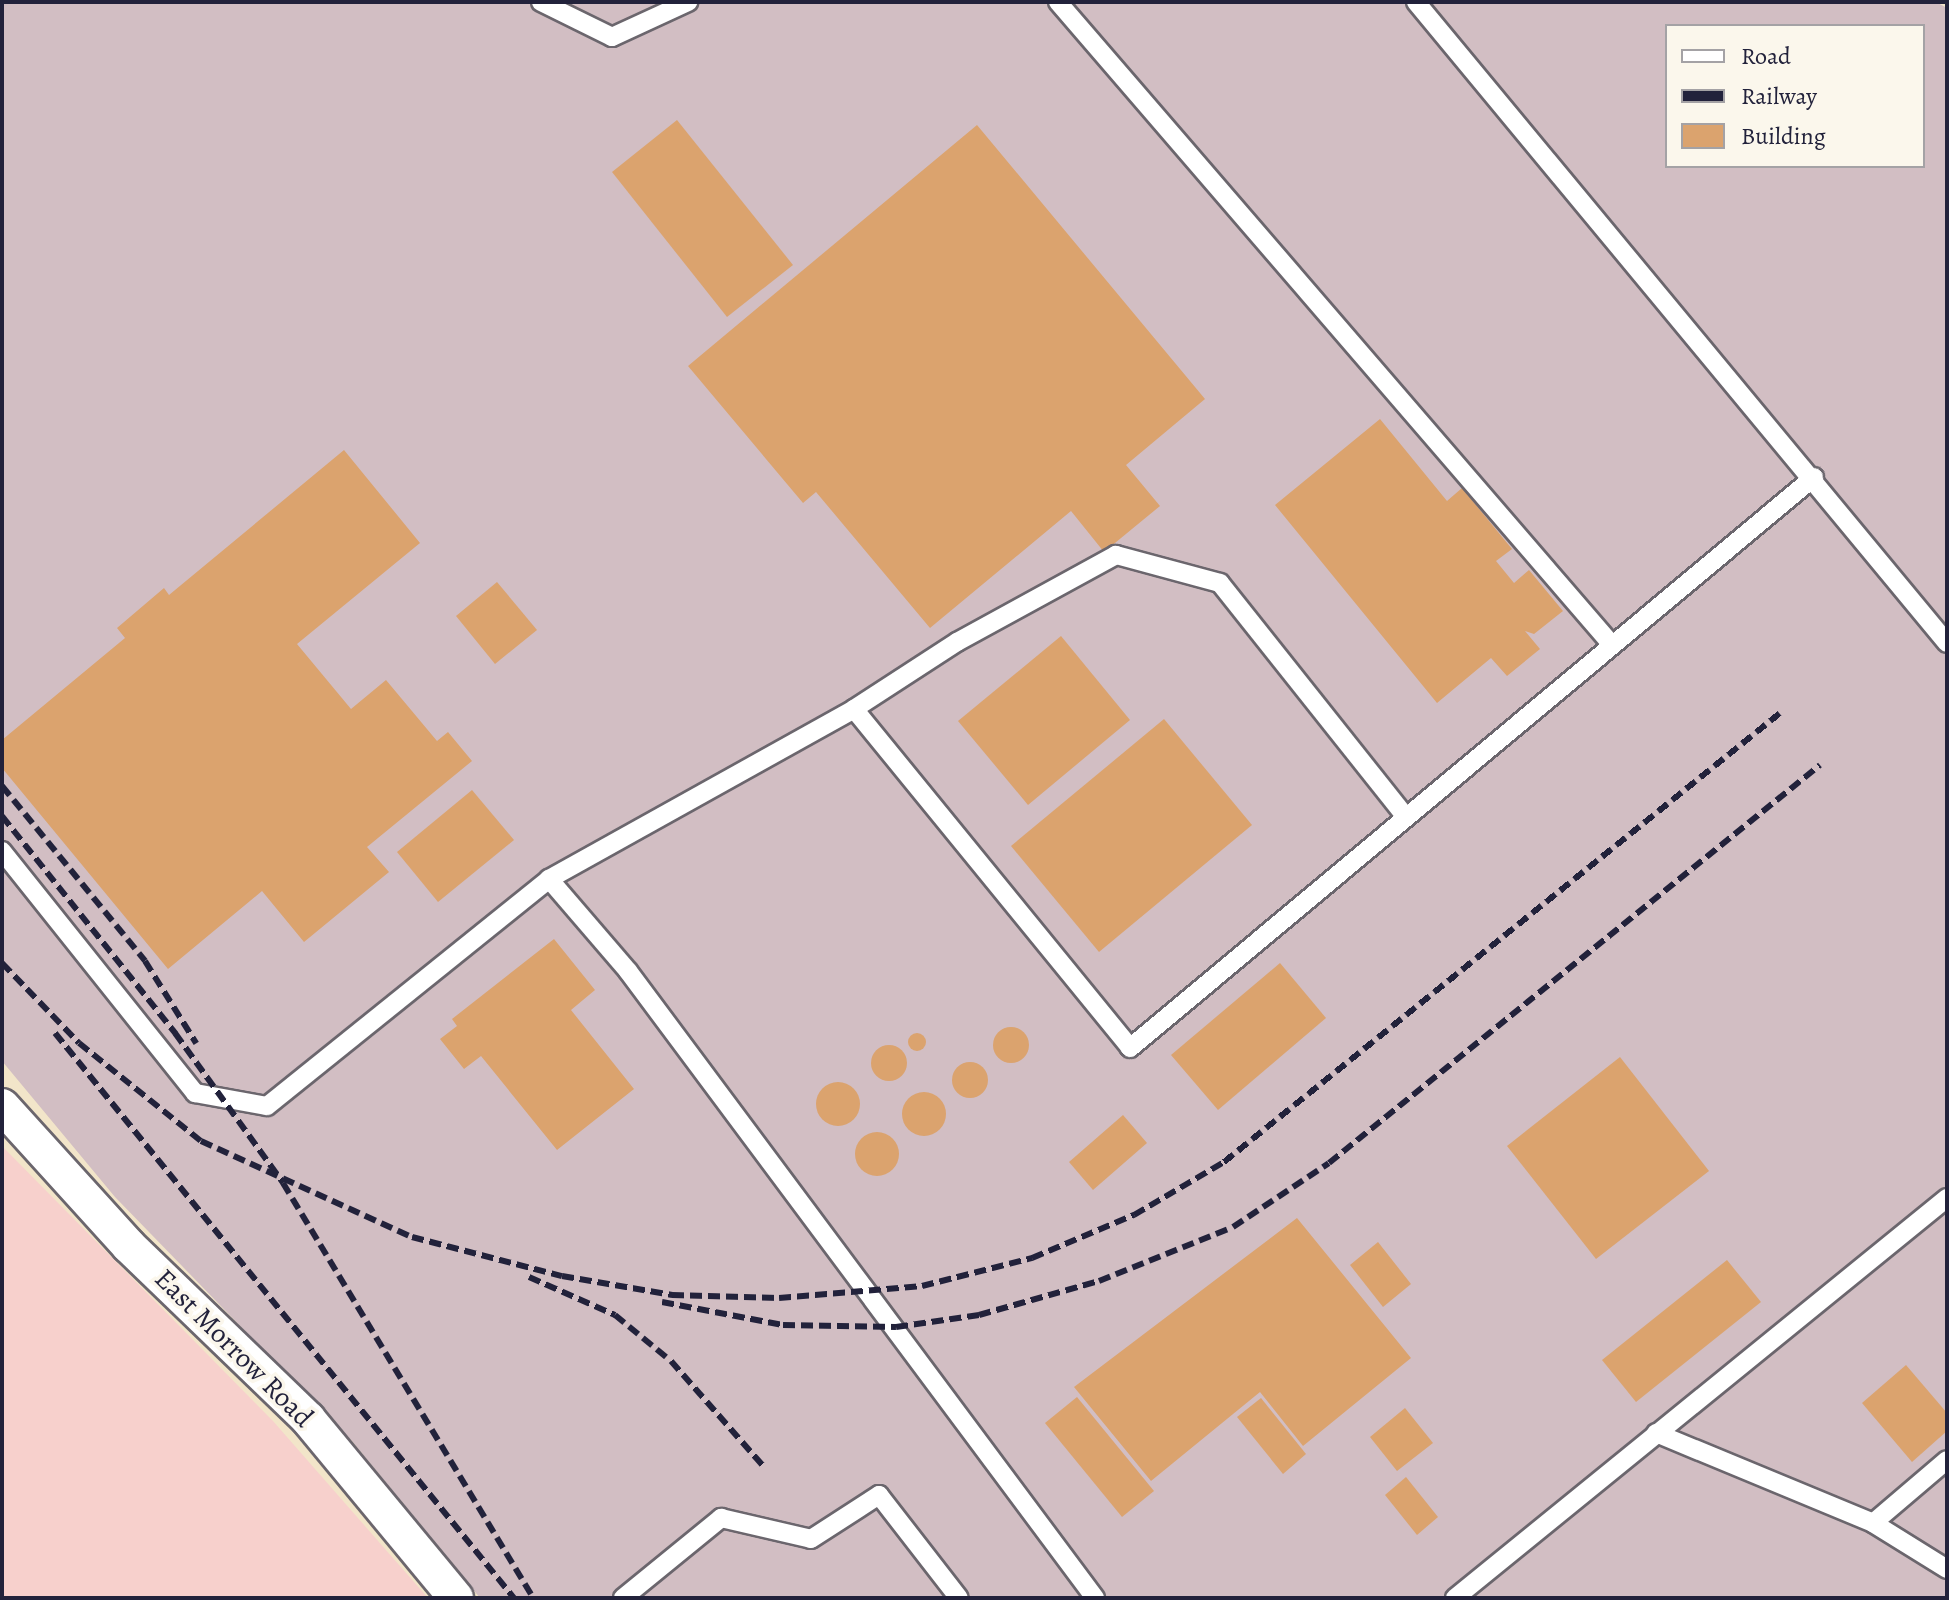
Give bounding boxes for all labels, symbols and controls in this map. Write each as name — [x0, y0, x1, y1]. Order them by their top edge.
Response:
legend — [1665, 24, 1925, 168]
text: Road — [1741, 40, 1791, 72]
text: Railway — [1741, 80, 1817, 112]
text: Building — [1741, 120, 1826, 152]
street label: East Morrow Road — [148, 1262, 320, 1434]

